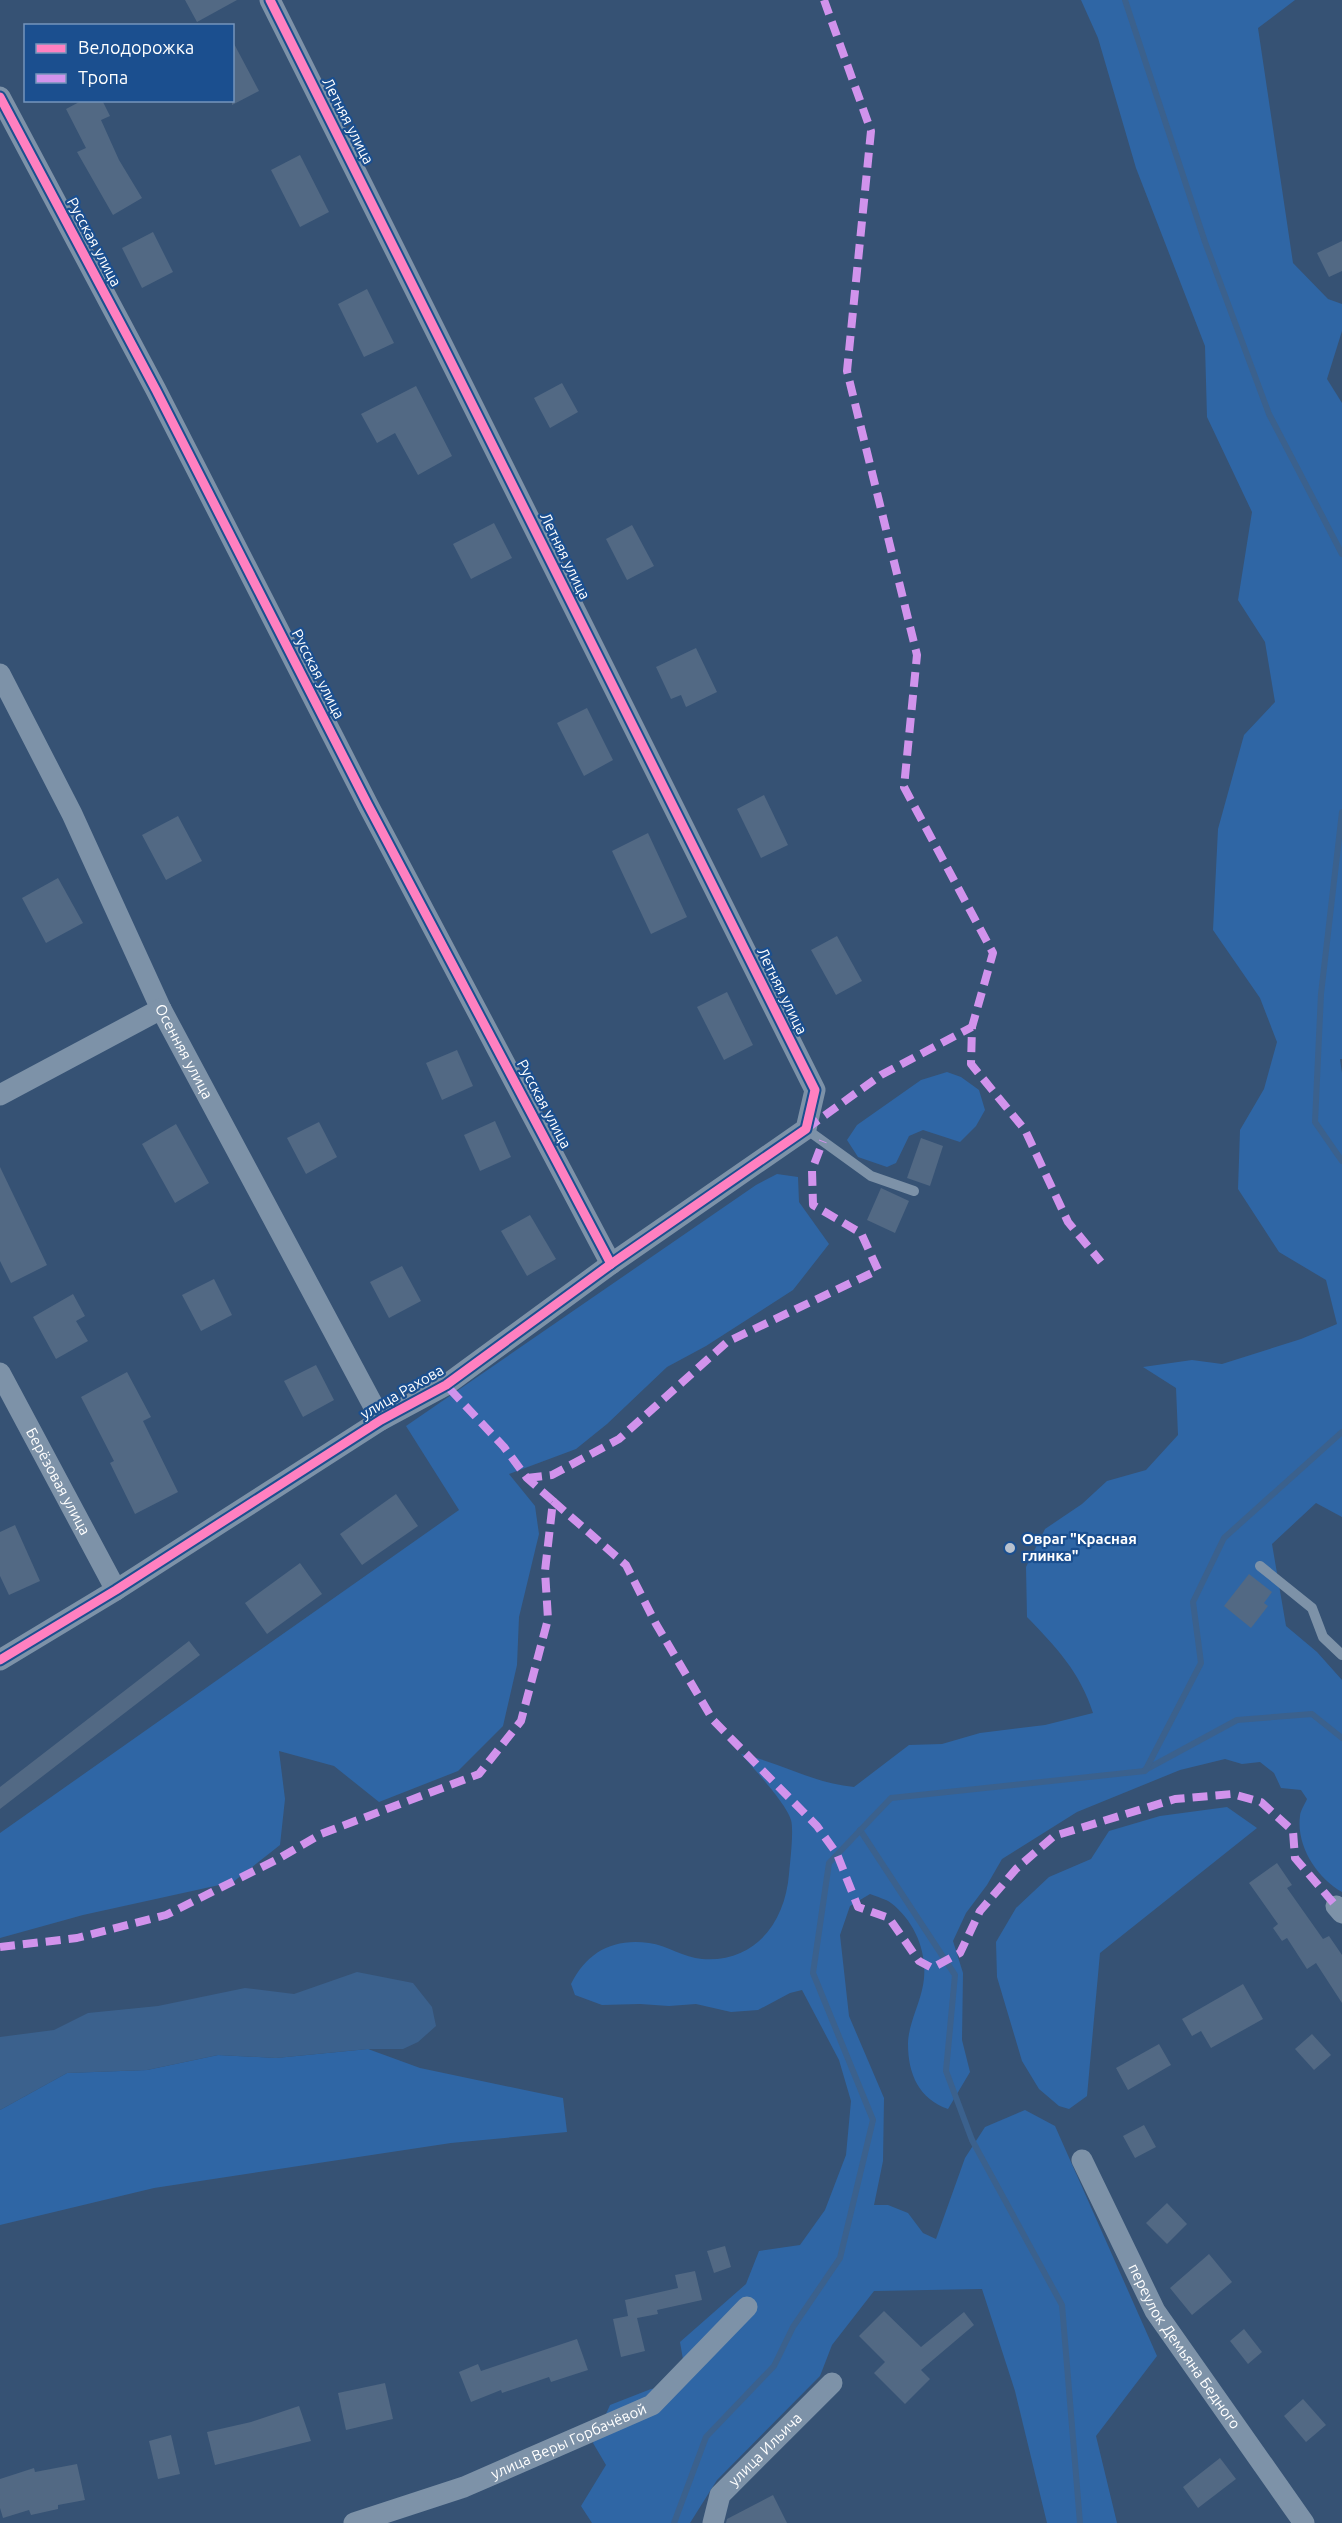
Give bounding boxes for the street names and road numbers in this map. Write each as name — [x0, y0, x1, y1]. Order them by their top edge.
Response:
street label: Летняя улица — [319, 75, 378, 167]
street label: Русская улица — [64, 194, 125, 289]
street label: Летняя улица — [537, 509, 594, 602]
street label: Русская улица — [289, 626, 348, 721]
street label: Летняя улица — [754, 944, 811, 1037]
street label: Осенняя улица — [152, 1001, 216, 1102]
street label: Русская улица — [514, 1056, 575, 1151]
street label: улица Рахова — [357, 1361, 446, 1422]
street label: Берёзовая улица — [23, 1425, 94, 1538]
street label: переулок Демьяна Бедного — [1125, 2261, 1244, 2432]
street label: улица Веры Горбачёвой — [488, 2400, 649, 2482]
street label: улица Ильича — [725, 2409, 805, 2489]

